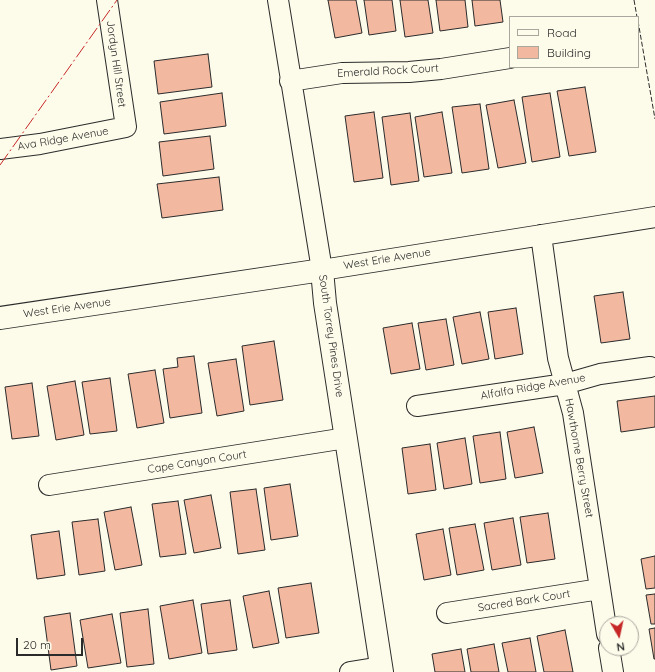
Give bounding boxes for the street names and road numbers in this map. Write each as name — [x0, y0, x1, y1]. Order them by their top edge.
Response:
street label: Jordyn Hill Street — [103, 20, 129, 108]
street label: Emerald Rock Court — [337, 62, 439, 80]
street label: Ava Ridge Avenue — [16, 124, 110, 154]
street label: West Erie Avenue — [342, 246, 432, 272]
street label: South Torrey Pines Drive — [316, 274, 346, 398]
street label: West Erie Avenue — [22, 295, 112, 321]
street label: Alfalfa Ridge Avenue — [480, 371, 586, 403]
street label: Hawthorne Berry Street — [562, 397, 596, 519]
street label: Cape Canyon Court — [147, 448, 247, 476]
street label: Sacred Bark Court — [477, 587, 571, 615]

